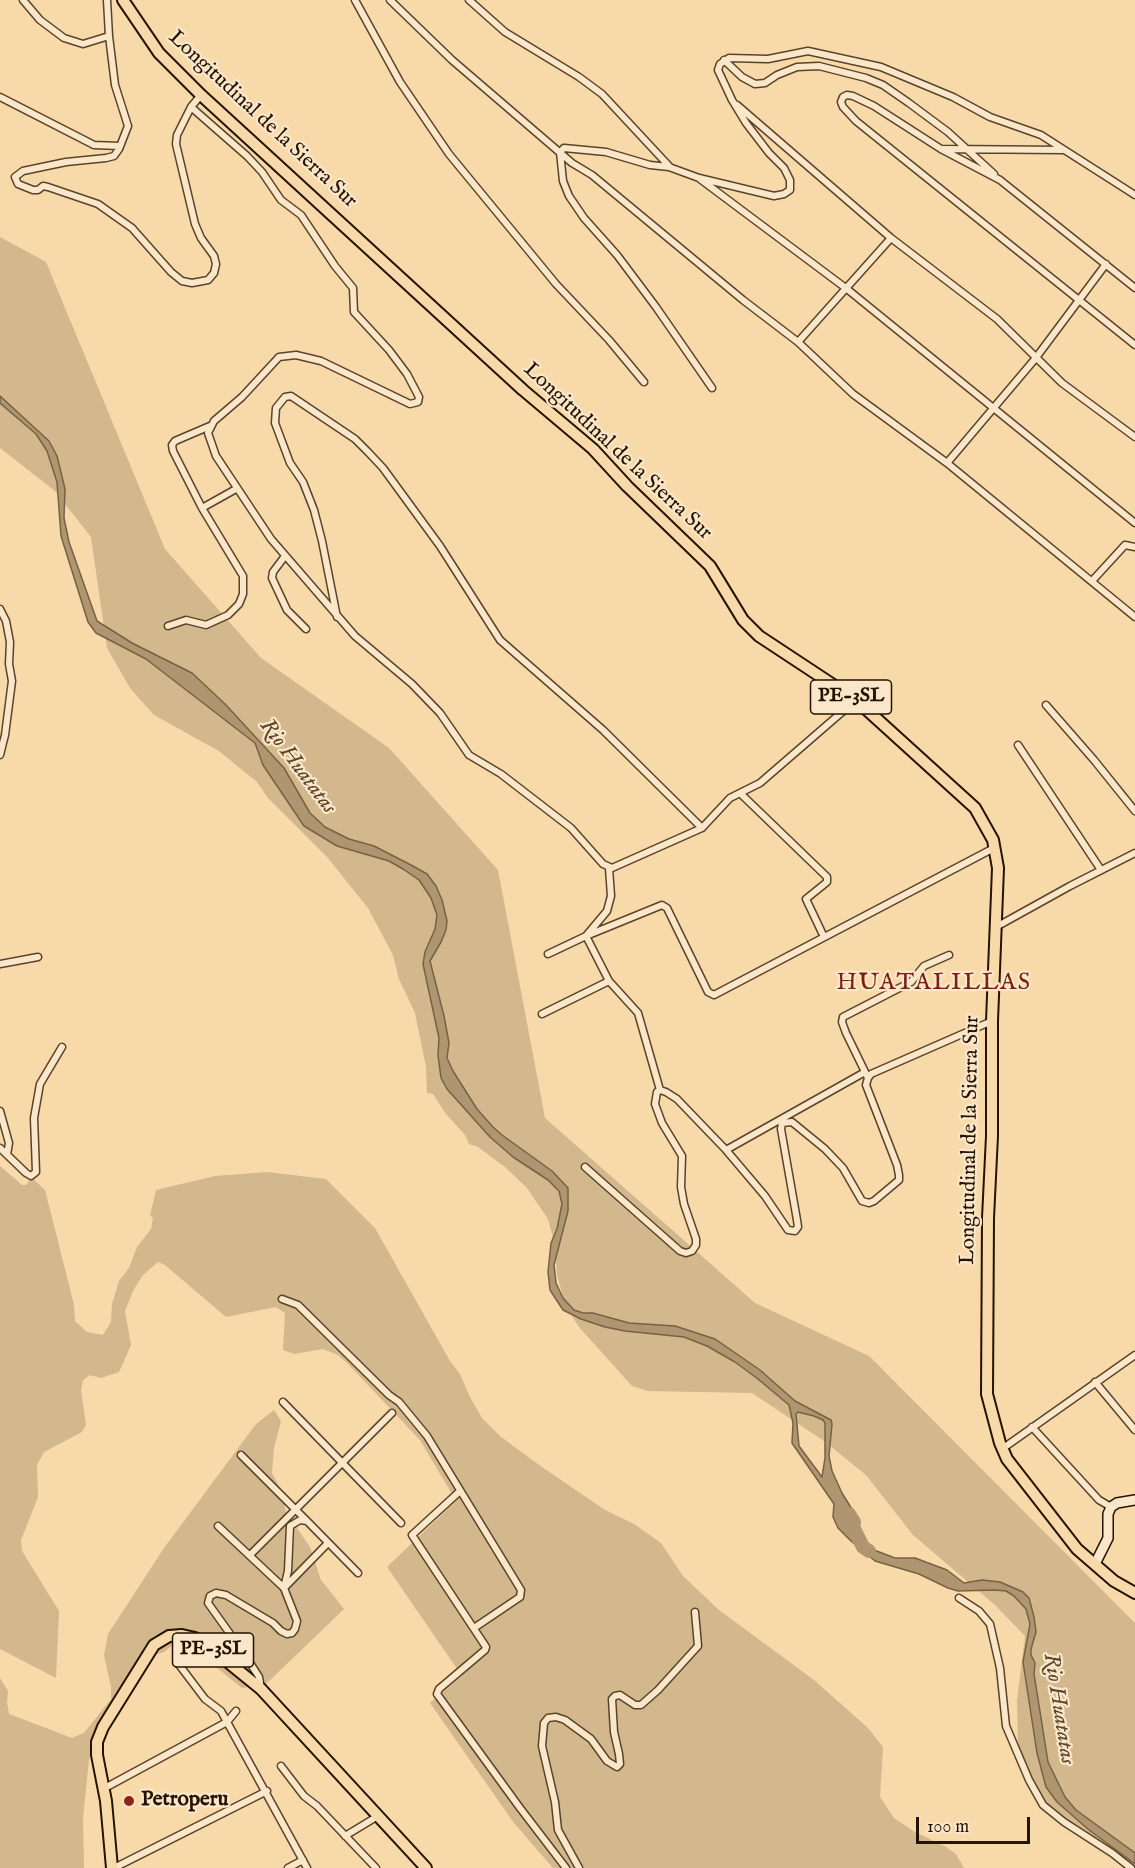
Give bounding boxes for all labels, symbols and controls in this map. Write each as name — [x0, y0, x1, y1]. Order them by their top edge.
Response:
street label: Longitudinal de la Sierra Sur — [162, 26, 362, 214]
street label: Longitudinal de la Sierra Sur — [517, 358, 717, 546]
road number: PE-3SL — [810, 680, 892, 714]
water label: Rio Huatatas — [253, 714, 341, 820]
district label: HUATALILLAS — [836, 970, 1032, 998]
street label: Longitudinal de la Sierra Sur — [956, 1015, 986, 1265]
road number: PE-3SL — [172, 1633, 254, 1667]
water label: Rio Huatatas — [1036, 1652, 1080, 1766]
place label: Petroperu — [141, 1788, 228, 1814]
marker: Petroperu — [122, 1794, 136, 1808]
scale bar — [919, 1805, 1033, 1843]
text: 100 m — [927, 1816, 969, 1839]

